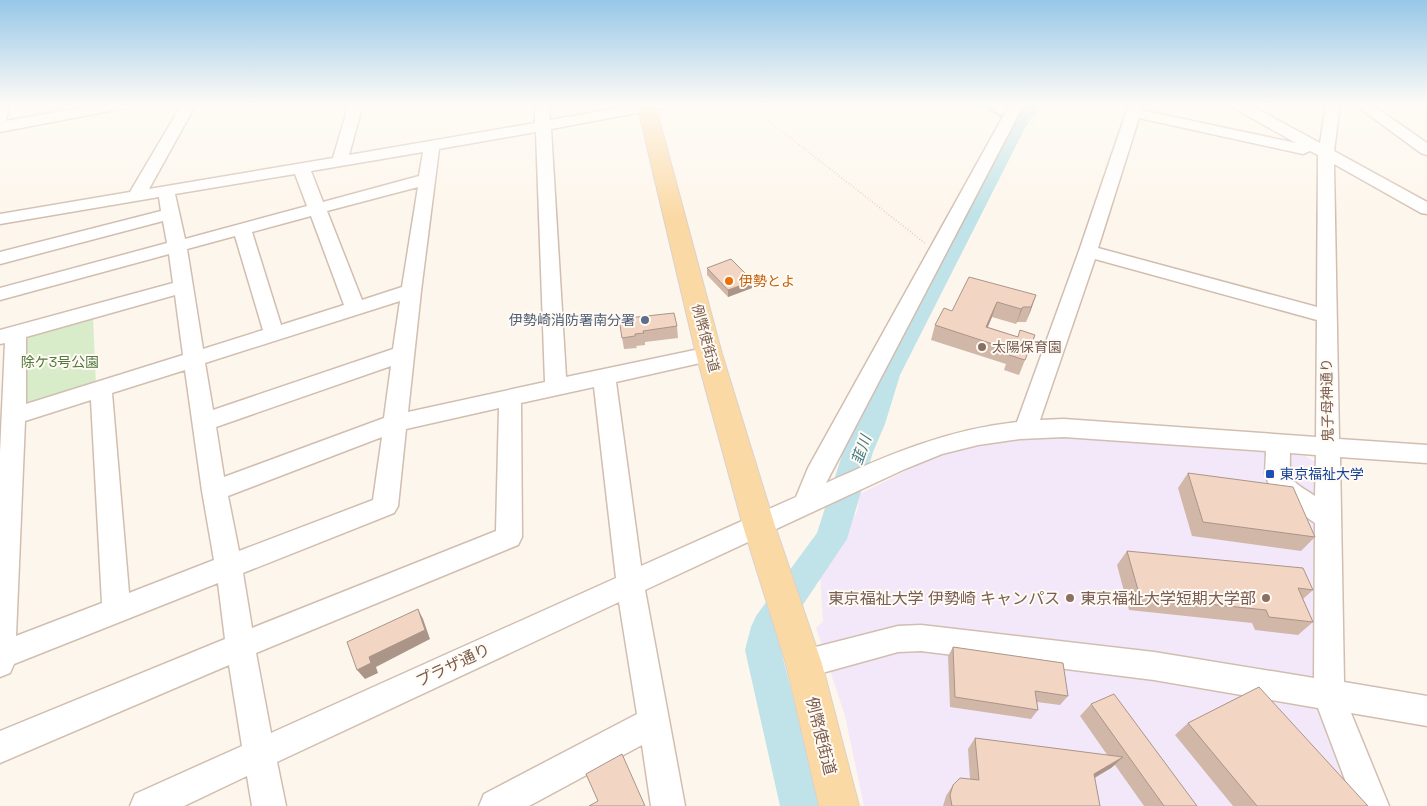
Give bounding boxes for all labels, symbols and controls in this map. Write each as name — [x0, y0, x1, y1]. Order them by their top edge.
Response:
place label: 伊勢とよ — [739, 272, 795, 290]
marker: 伊勢とよ — [723, 275, 735, 287]
street label: 例幣使街道 — [688, 302, 724, 374]
place label: 伊勢崎消防署南分署 — [509, 311, 635, 329]
marker: 伊勢崎消防署南分署 — [639, 314, 651, 326]
place label: 太陽保育園 — [992, 338, 1062, 356]
marker: 太陽保育園 — [976, 341, 988, 353]
park label: 除ケ3号公園 — [21, 353, 99, 371]
street label: 鬼子母神通り — [1317, 358, 1337, 442]
water label: 韮川 — [847, 431, 876, 467]
place label: 東京福祉大学 — [1280, 465, 1364, 483]
marker: 東京福祉大学 — [1264, 468, 1276, 480]
place label: 東京福祉大学 伊勢崎 キャンパス — [828, 588, 1060, 609]
place label: 東京福祉大学短期大学部 — [1080, 588, 1256, 609]
marker: 東京福祉大学 伊勢崎 キャンパス — [1064, 592, 1076, 604]
marker: 東京福祉大学短期大学部 — [1260, 592, 1272, 604]
street label: プラザ通り — [412, 639, 494, 691]
street label: 例幣使街道 — [801, 695, 841, 777]

